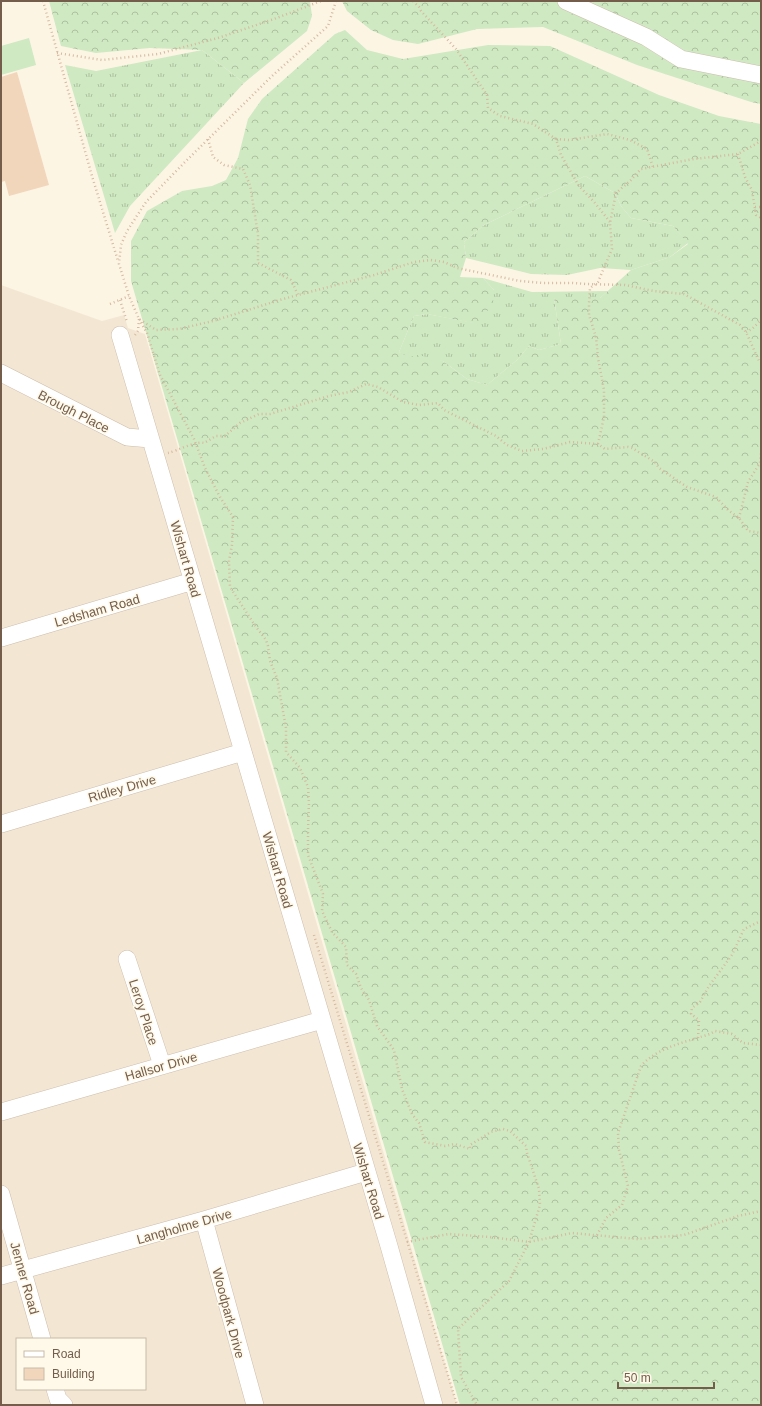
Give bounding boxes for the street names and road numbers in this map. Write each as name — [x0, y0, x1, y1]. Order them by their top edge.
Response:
street label: Brough Place — [36, 387, 112, 436]
street label: Wishart Road — [167, 519, 204, 599]
street label: Ledsham Road — [53, 591, 142, 630]
street label: Ridley Drive — [86, 772, 158, 805]
street label: Wishart Road — [259, 830, 296, 910]
street label: Leroy Place — [126, 977, 161, 1047]
street label: Hallsor Drive — [123, 1049, 199, 1084]
street label: Wishart Road — [350, 1141, 387, 1221]
street label: Langholme Drive — [135, 1206, 233, 1247]
street label: Jenner Road — [7, 1240, 42, 1316]
street label: Woodpark Drive — [209, 1266, 248, 1360]

